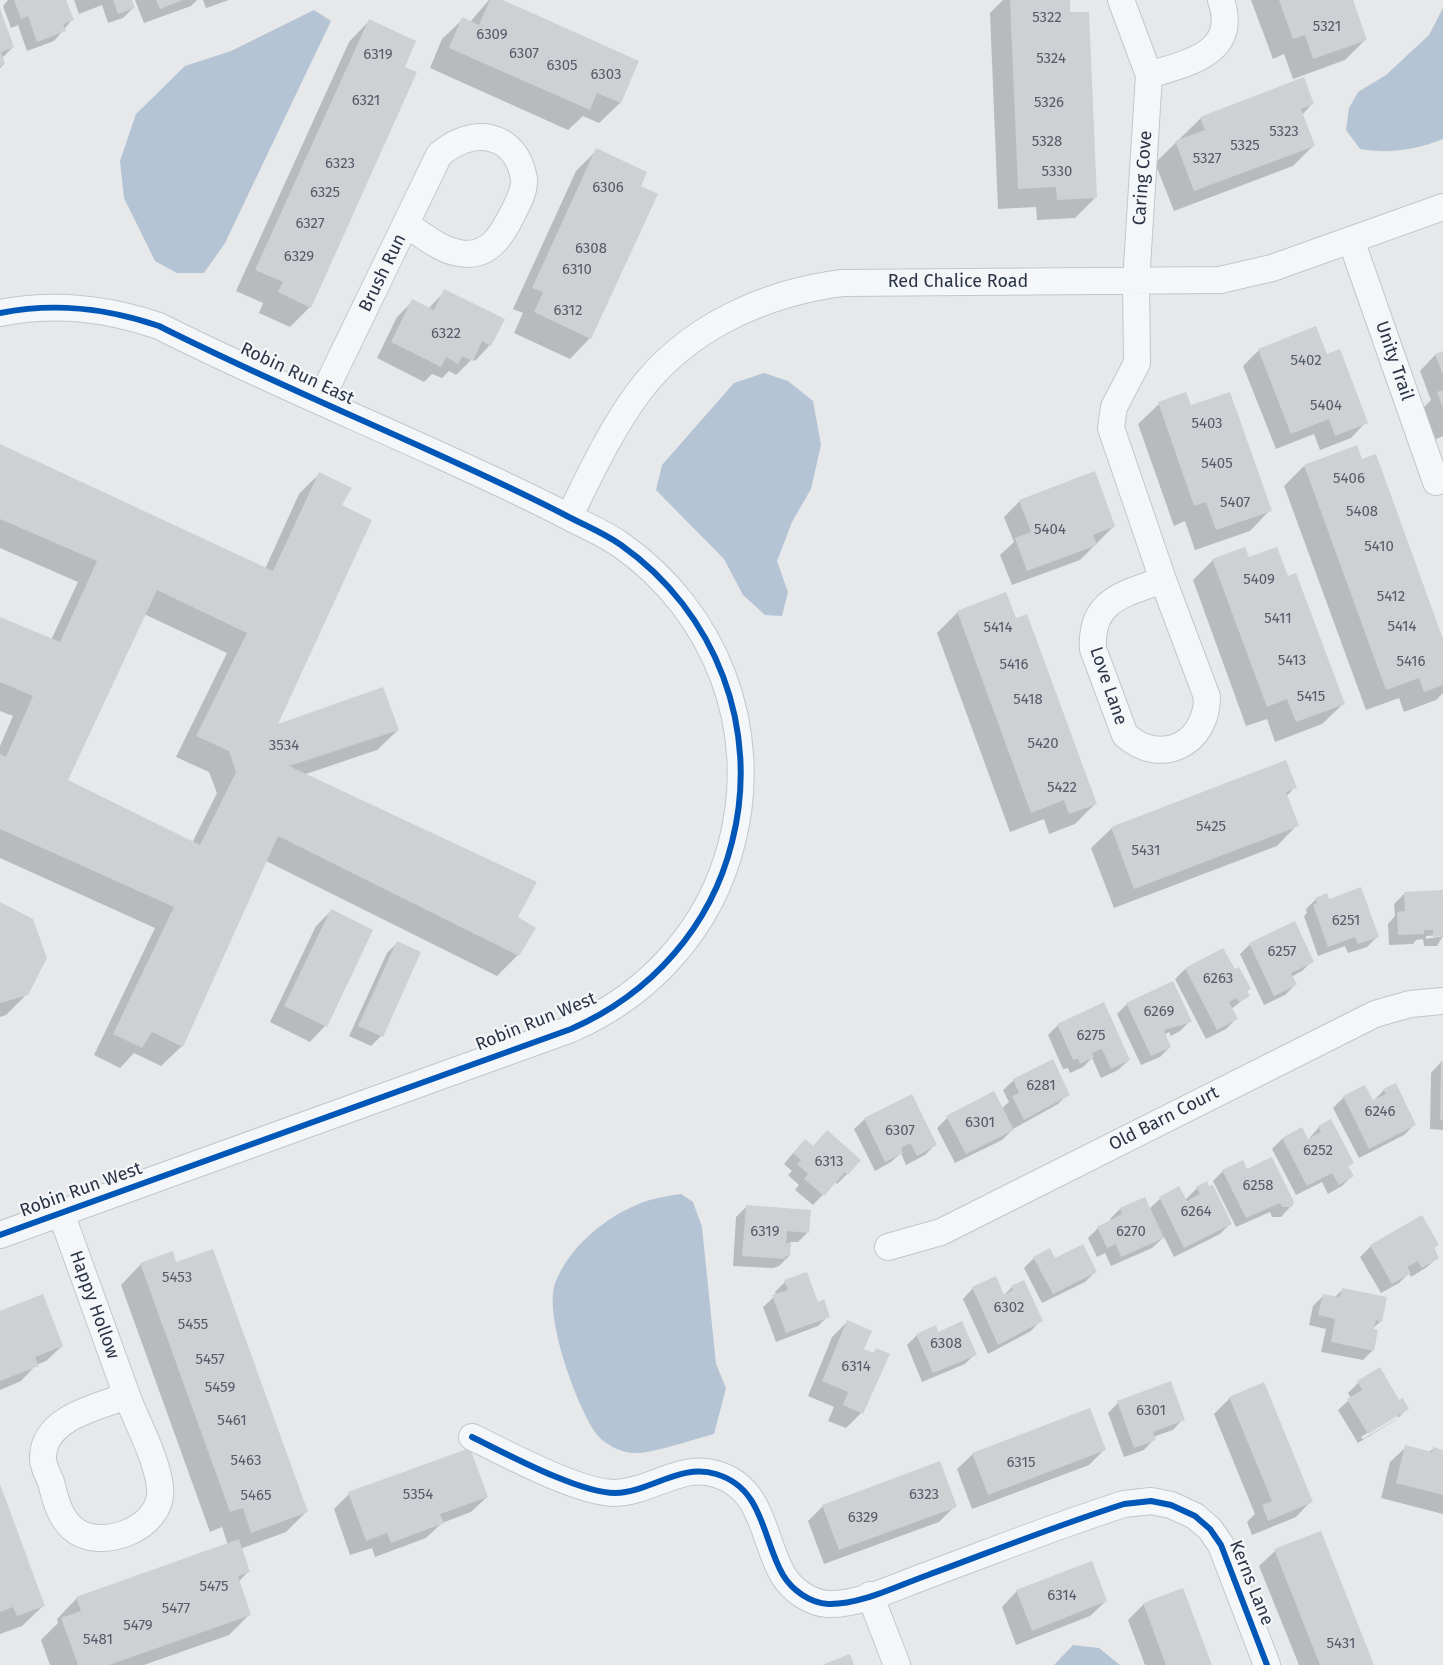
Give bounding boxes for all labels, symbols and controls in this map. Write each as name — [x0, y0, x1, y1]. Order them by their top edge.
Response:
house number: 5322 — [1032, 9, 1062, 27]
house number: 5321 — [1313, 18, 1341, 36]
house number: 6309 — [476, 26, 508, 44]
house number: 6307 — [509, 45, 539, 63]
house number: 6319 — [363, 46, 393, 64]
house number: 5324 — [1036, 50, 1066, 68]
house number: 6305 — [546, 57, 578, 75]
house number: 6303 — [590, 66, 622, 84]
house number: 6321 — [352, 92, 380, 110]
house number: 5326 — [1034, 94, 1064, 112]
house number: 5323 — [1269, 123, 1299, 141]
street label: Caring Cove — [1129, 130, 1157, 226]
house number: 5328 — [1032, 133, 1062, 151]
house number: 5325 — [1230, 137, 1260, 155]
house number: 5327 — [1193, 150, 1221, 168]
house number: 6323 — [325, 155, 355, 173]
house number: 5330 — [1042, 163, 1072, 181]
house number: 6306 — [592, 179, 624, 197]
house number: 6325 — [310, 184, 340, 202]
house number: 6327 — [295, 215, 325, 233]
street label: Brush Run — [355, 231, 411, 315]
house number: 6308 — [575, 240, 607, 258]
house number: 6329 — [284, 248, 314, 266]
house number: 6310 — [562, 261, 592, 279]
street label: Red Chalice Road — [888, 271, 1028, 293]
house number: 6312 — [554, 302, 582, 320]
street label: Unity Trail — [1370, 318, 1418, 404]
house number: 6322 — [431, 325, 461, 343]
street label: Robin Run East — [237, 338, 357, 410]
house number: 5402 — [1290, 352, 1322, 370]
house number: 5404 — [1310, 397, 1342, 415]
house number: 5403 — [1191, 415, 1223, 433]
house number: 5405 — [1201, 455, 1233, 473]
house number: 5406 — [1333, 470, 1365, 488]
house number: 5407 — [1220, 494, 1250, 512]
house number: 5408 — [1346, 503, 1378, 521]
house number: 5404 — [1034, 521, 1066, 539]
house number: 5410 — [1364, 538, 1394, 556]
house number: 5409 — [1243, 571, 1275, 589]
house number: 5412 — [1377, 588, 1405, 606]
house number: 5411 — [1264, 610, 1292, 628]
house number: 5414 — [1387, 618, 1417, 636]
house number: 5414 — [983, 619, 1013, 637]
street label: Love Lane — [1085, 644, 1131, 728]
house number: 5413 — [1278, 652, 1306, 670]
house number: 5416 — [1396, 653, 1426, 671]
house number: 5416 — [999, 656, 1029, 674]
house number: 5415 — [1297, 688, 1325, 706]
house number: 5418 — [1013, 691, 1043, 709]
house number: 5420 — [1028, 735, 1058, 753]
house number: 3534 — [269, 737, 299, 755]
house number: 5422 — [1047, 779, 1077, 797]
house number: 5425 — [1196, 818, 1226, 836]
house number: 5431 — [1132, 842, 1160, 860]
house number: 6251 — [1332, 912, 1360, 930]
house number: 6257 — [1267, 943, 1297, 961]
house number: 6263 — [1203, 970, 1233, 988]
street label: Robin Run West — [472, 988, 600, 1056]
house number: 6269 — [1144, 1003, 1174, 1021]
house number: 6275 — [1076, 1027, 1106, 1045]
house number: 6281 — [1026, 1077, 1056, 1095]
street label: Old Barn Court — [1105, 1082, 1223, 1156]
house number: 6246 — [1365, 1103, 1395, 1121]
house number: 6301 — [965, 1114, 995, 1132]
house number: 6307 — [885, 1122, 915, 1140]
house number: 6252 — [1303, 1142, 1333, 1160]
house number: 6313 — [815, 1153, 843, 1171]
street label: Robin Run West — [17, 1158, 145, 1222]
house number: 6258 — [1242, 1177, 1274, 1195]
house number: 6264 — [1180, 1203, 1212, 1221]
house number: 6319 — [750, 1223, 780, 1241]
house number: 6270 — [1116, 1223, 1146, 1241]
street label: Happy Hollow — [64, 1248, 124, 1362]
house number: 5453 — [162, 1269, 192, 1287]
house number: 6302 — [994, 1299, 1024, 1317]
house number: 5455 — [178, 1316, 208, 1334]
house number: 6308 — [930, 1335, 962, 1353]
house number: 5457 — [195, 1351, 225, 1369]
house number: 6314 — [841, 1358, 871, 1376]
house number: 5459 — [205, 1379, 235, 1397]
house number: 6301 — [1136, 1402, 1166, 1420]
house number: 5461 — [217, 1412, 247, 1430]
house number: 5463 — [231, 1452, 261, 1470]
house number: 6315 — [1007, 1454, 1035, 1472]
house number: 5354 — [403, 1486, 433, 1504]
house number: 6323 — [909, 1486, 939, 1504]
house number: 5465 — [241, 1487, 271, 1505]
house number: 6329 — [848, 1509, 878, 1527]
street label: Kerns Lane — [1224, 1537, 1278, 1629]
house number: 5475 — [199, 1578, 229, 1596]
house number: 6314 — [1047, 1587, 1077, 1605]
house number: 5477 — [162, 1600, 190, 1618]
house number: 5479 — [123, 1617, 153, 1635]
house number: 5481 — [83, 1631, 113, 1649]
house number: 5431 — [1327, 1635, 1355, 1653]

